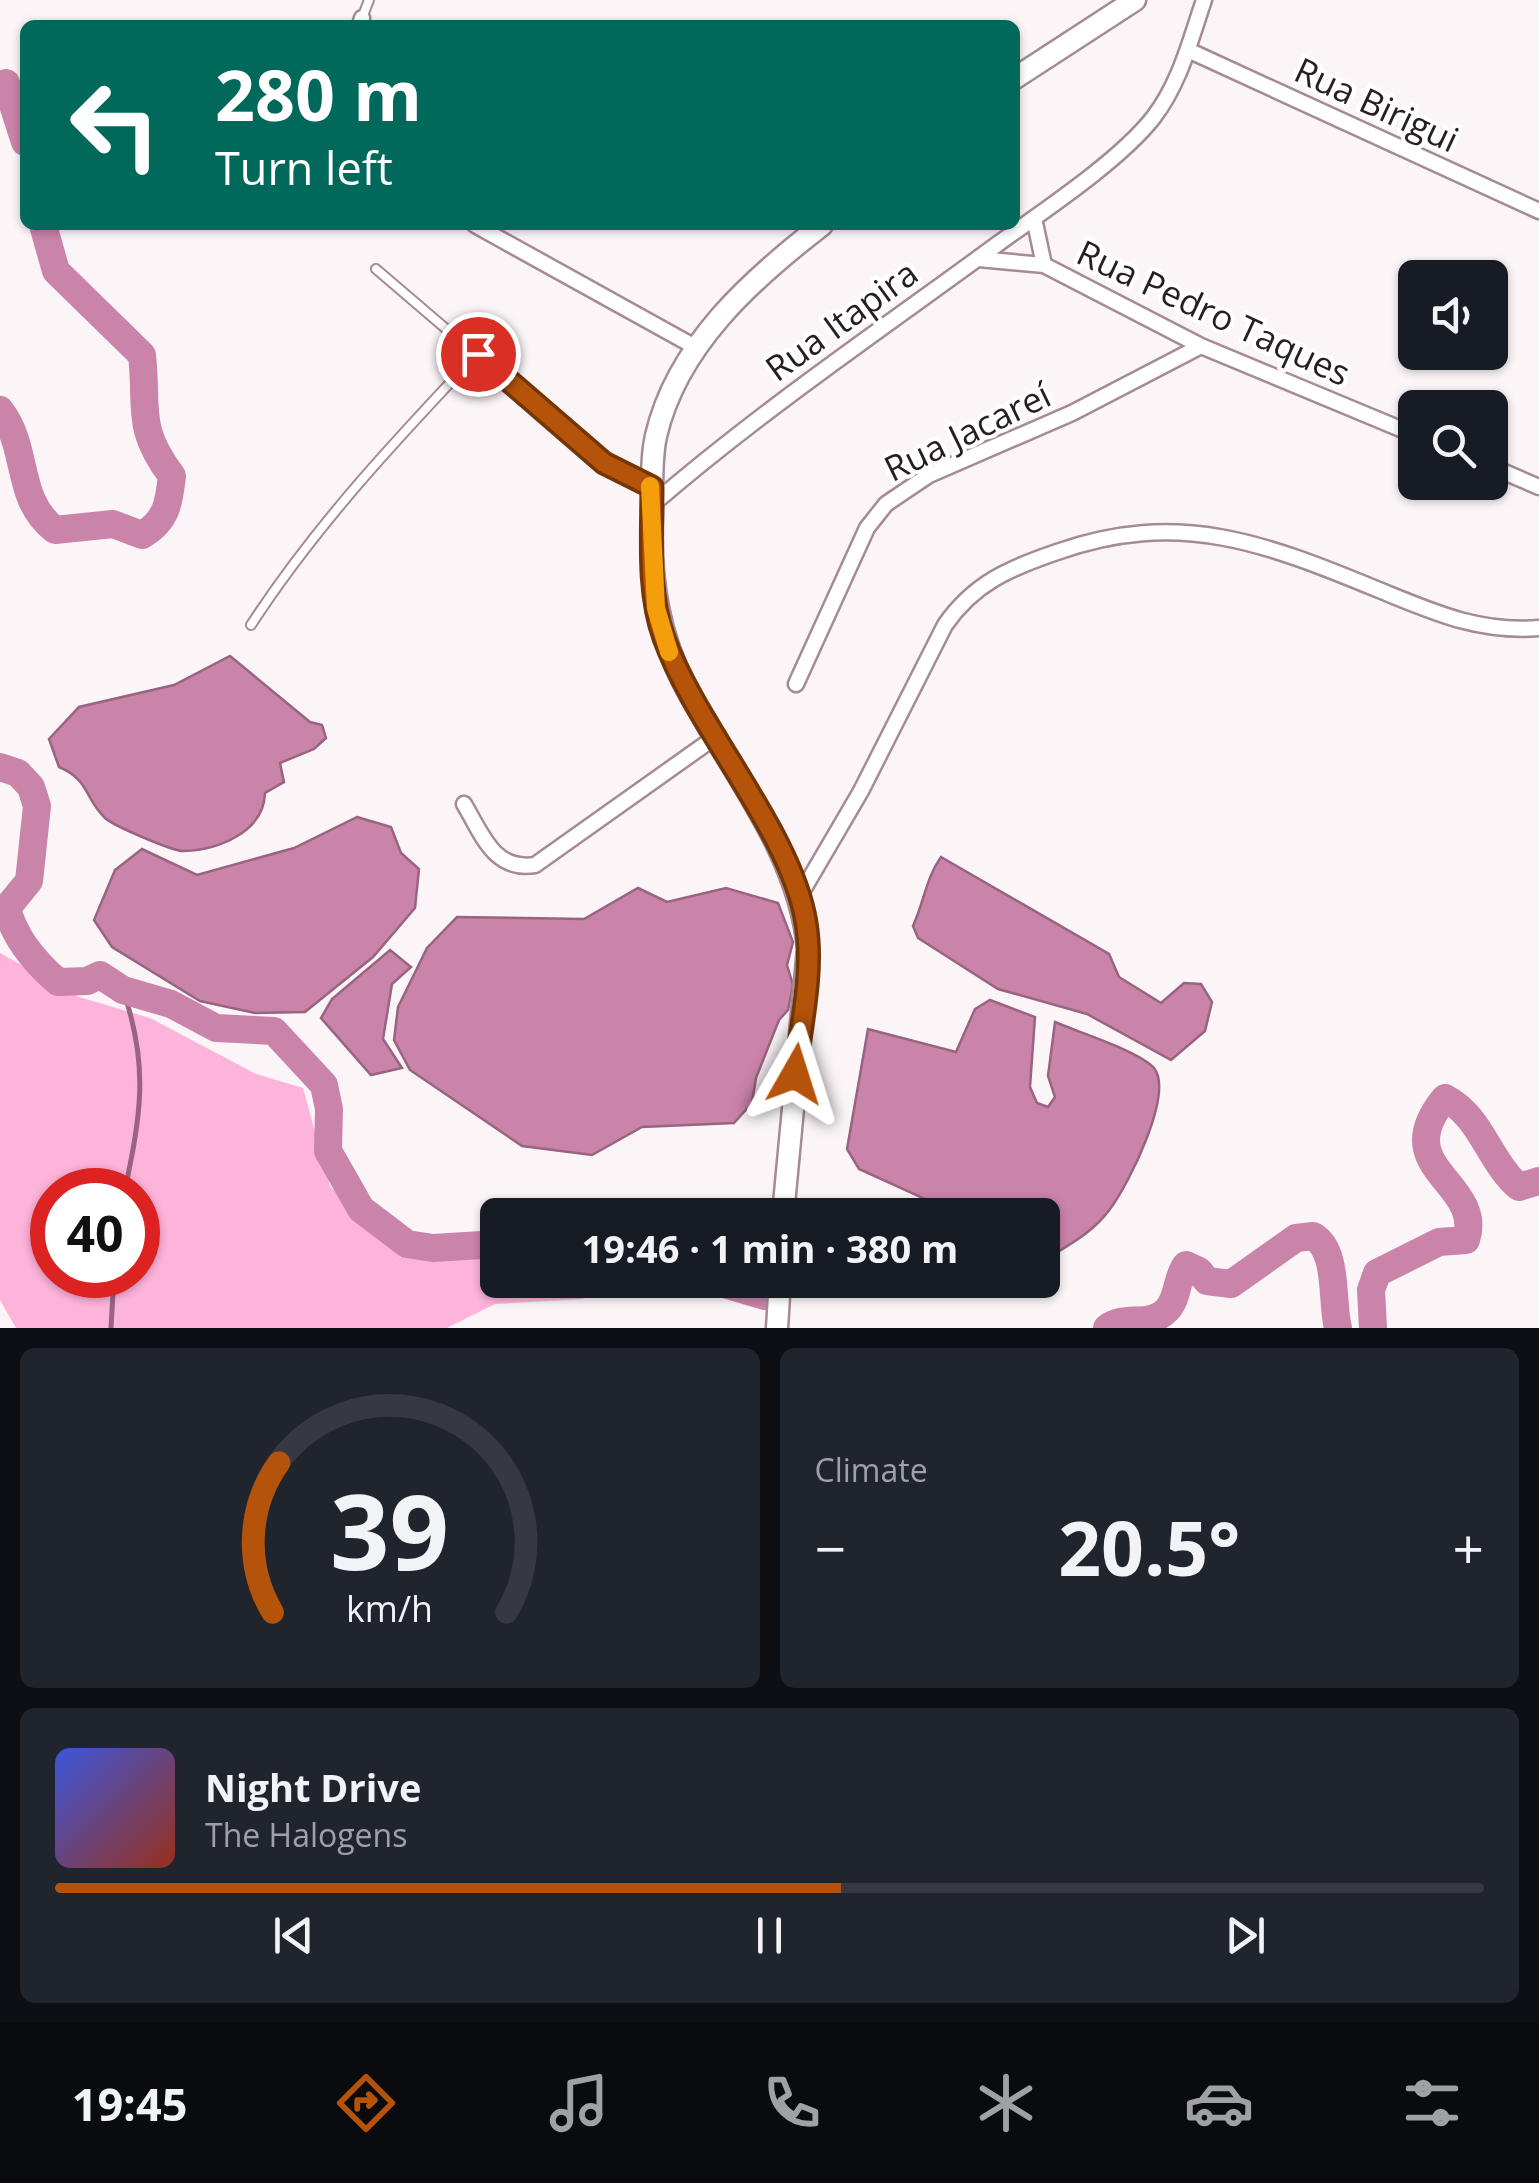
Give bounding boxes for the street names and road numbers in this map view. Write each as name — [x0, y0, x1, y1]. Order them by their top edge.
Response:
street label: Rua Birigui — [1288, 46, 1466, 162]
street label: Rua Pedro Taques — [1070, 228, 1358, 396]
street label: Rua Itapira — [755, 249, 927, 391]
street label: Rua Jacareí — [876, 370, 1059, 491]

